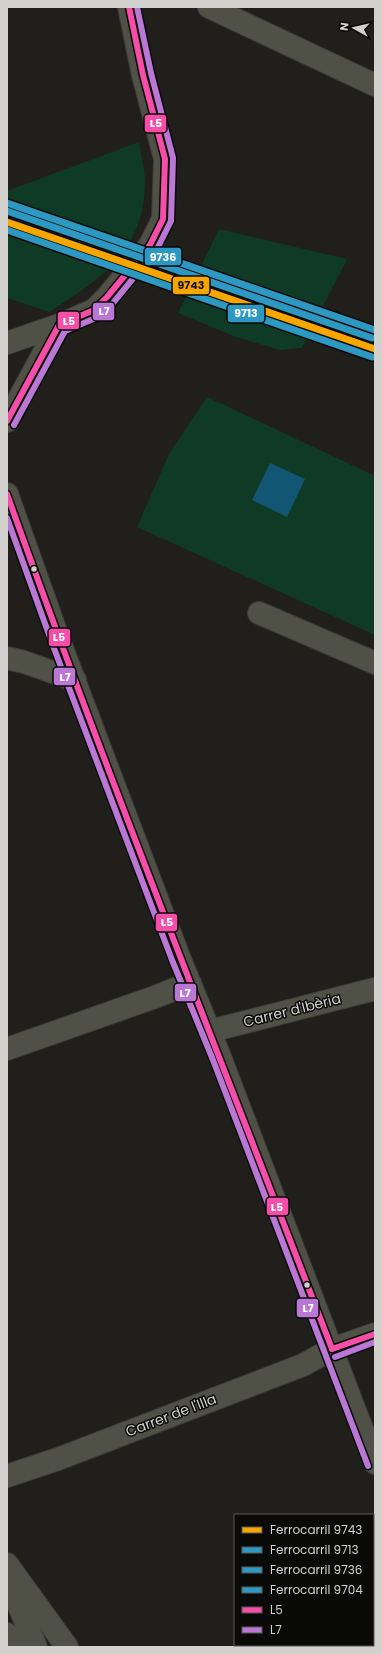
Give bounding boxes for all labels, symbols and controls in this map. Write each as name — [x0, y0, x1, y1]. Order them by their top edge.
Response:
north arrow — [334, 8, 374, 48]
text: N — [336, 21, 353, 32]
line badge: L5 — [144, 114, 167, 133]
text: L5 — [150, 115, 162, 131]
line badge: 9736 — [144, 247, 182, 266]
text: 9736 — [150, 249, 176, 265]
line badge: 9743 — [172, 276, 210, 295]
text: 9743 — [178, 277, 205, 293]
line badge: L7 — [92, 302, 115, 321]
text: L7 — [98, 303, 110, 319]
line badge: 9713 — [227, 304, 265, 323]
text: 9713 — [234, 305, 258, 321]
line badge: L5 — [57, 311, 80, 330]
text: L5 — [63, 313, 75, 329]
unlabelled marker — [29, 564, 39, 574]
line badge: L5 — [48, 628, 71, 647]
text: L5 — [53, 629, 65, 645]
line badge: L7 — [53, 667, 76, 686]
text: L7 — [59, 669, 71, 685]
line badge: L5 — [155, 913, 178, 932]
text: L5 — [161, 914, 173, 930]
line badge: L7 — [174, 983, 197, 1002]
text: L7 — [179, 985, 191, 1001]
street label: Carrer d'Ibèria — [241, 988, 343, 1032]
line badge: L5 — [266, 1197, 289, 1216]
text: L5 — [271, 1199, 283, 1215]
unlabelled marker — [302, 1280, 312, 1290]
line badge: L7 — [296, 1298, 319, 1318]
text: L7 — [302, 1300, 314, 1316]
street label: Carrer de l'Illa — [123, 1389, 219, 1441]
legend — [234, 1514, 374, 1646]
text: Ferrocarril 9743 — [270, 1521, 362, 1538]
text: Ferrocarril 9713 — [270, 1541, 359, 1558]
text: Ferrocarril 9736 — [270, 1561, 362, 1578]
text: Ferrocarril 9704 — [270, 1581, 363, 1598]
text: L5 — [270, 1601, 283, 1618]
text: L7 — [270, 1621, 282, 1638]

